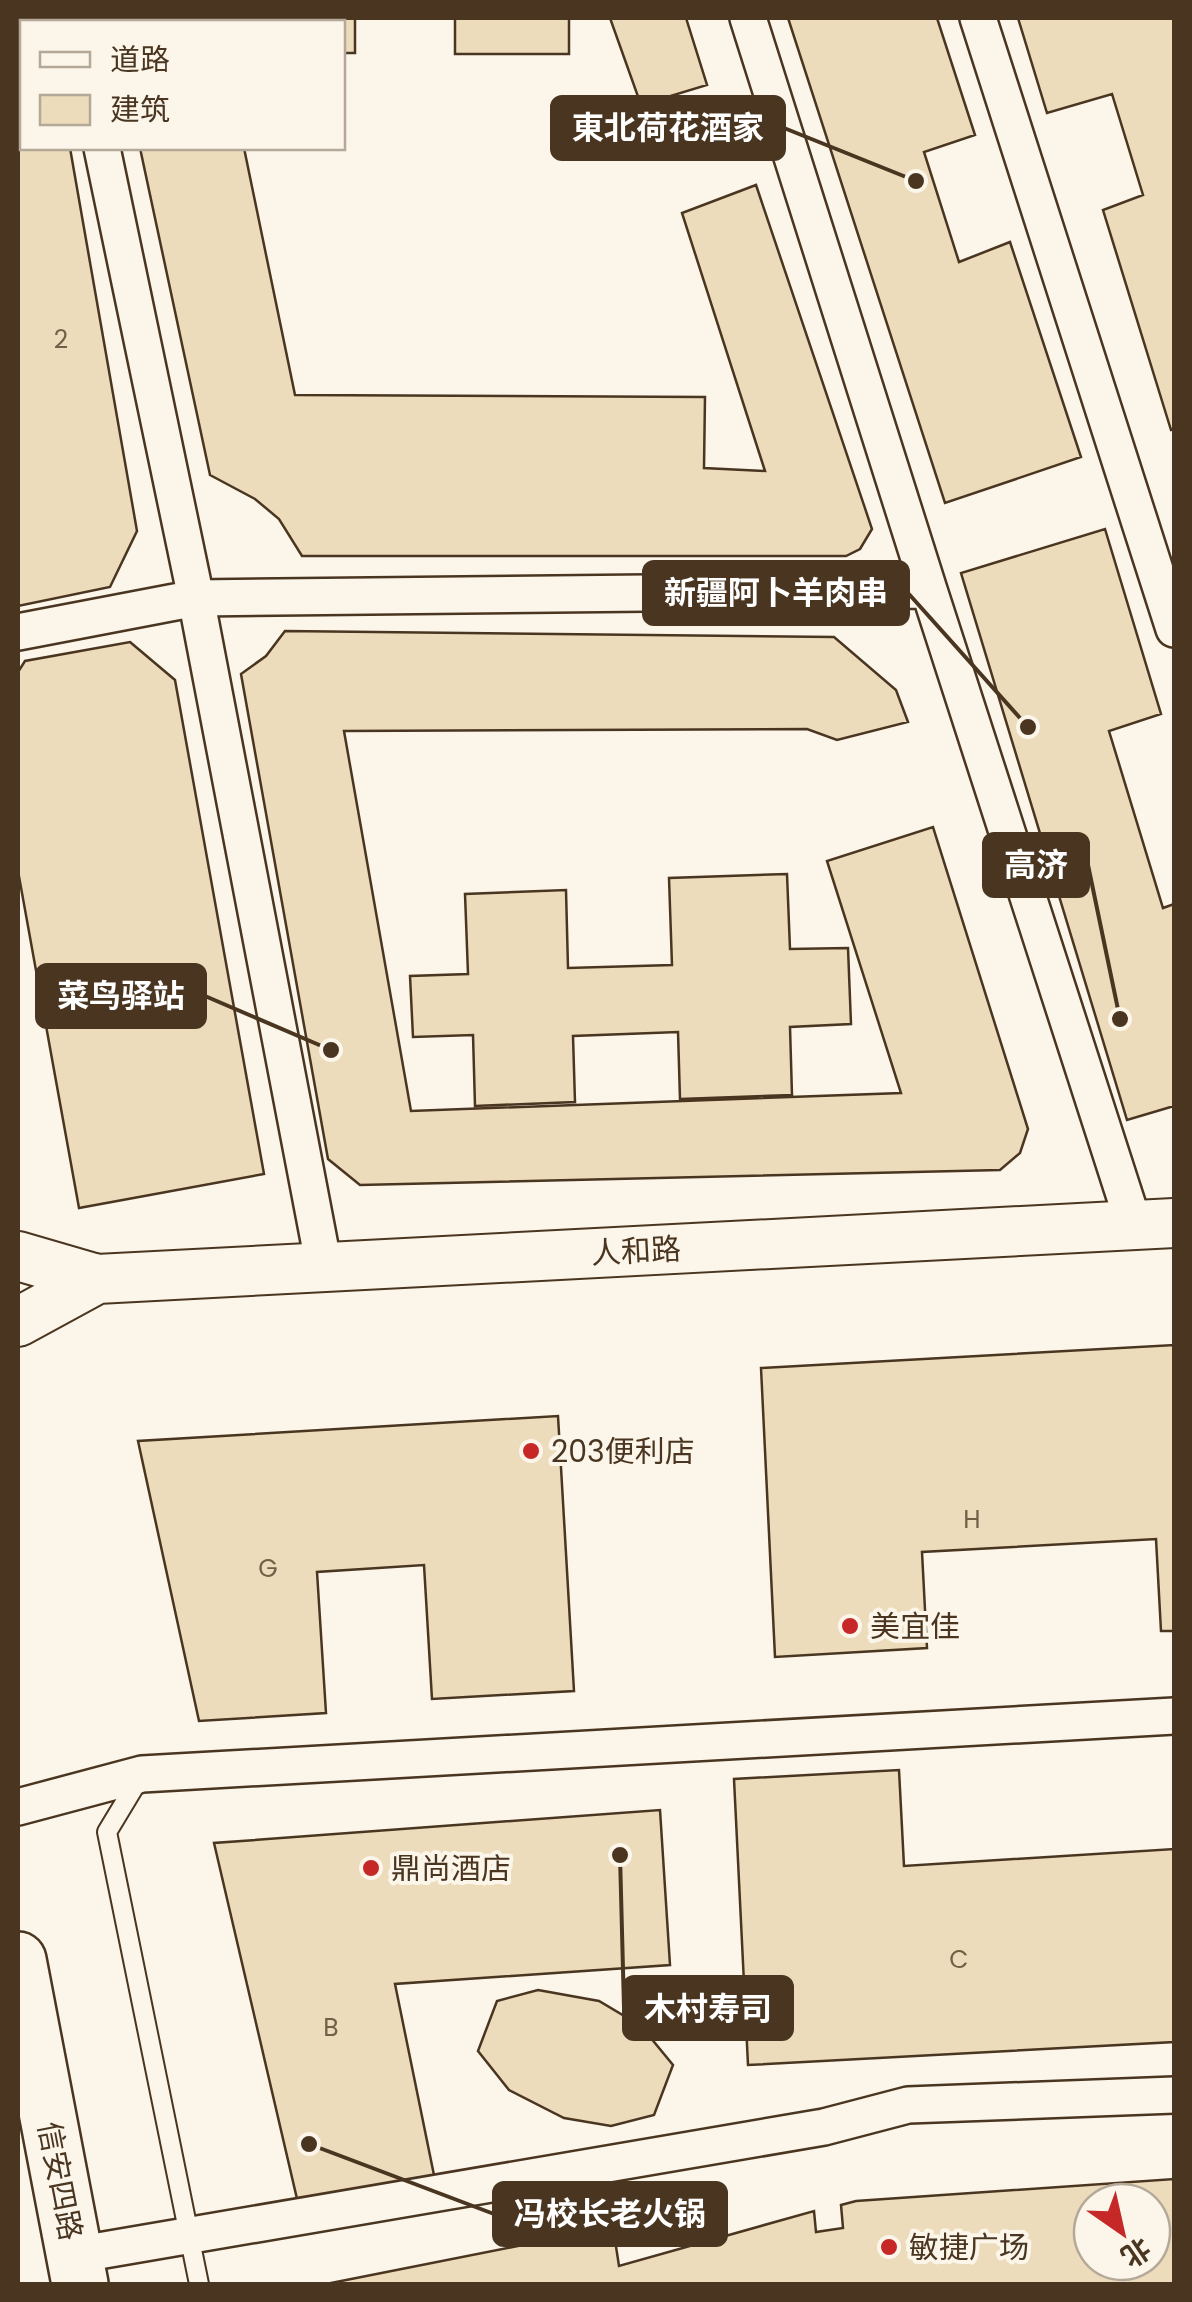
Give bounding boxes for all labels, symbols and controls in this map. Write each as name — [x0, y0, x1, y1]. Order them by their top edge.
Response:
legend — [20, 20, 345, 150]
text: 道路 — [110, 38, 170, 81]
text: 建筑 — [110, 88, 170, 131]
callout: 東北荷花酒家 — [552, 97, 784, 159]
text: 東北荷花酒家 — [572, 105, 764, 150]
house number: 2 — [54, 322, 68, 357]
callout: 新疆阿卜羊肉串 — [644, 562, 908, 624]
text: 新疆阿卜羊肉串 — [664, 570, 888, 615]
callout: 高济 — [984, 834, 1088, 896]
text: 高济 — [1004, 842, 1068, 887]
callout: 菜鸟驿站 — [37, 965, 205, 1027]
text: 菜鸟驿站 — [57, 973, 185, 1018]
street label: 人和路 — [590, 1227, 682, 1275]
place label: 203便利店 — [551, 1430, 695, 1473]
marker: 203便利店 — [520, 1440, 542, 1462]
house number: H — [963, 1502, 981, 1537]
house number: G — [258, 1551, 278, 1586]
place label: 美宜佳 — [870, 1605, 960, 1648]
marker: 美宜佳 — [839, 1615, 861, 1637]
place label: 鼎尚酒店 — [391, 1847, 511, 1890]
marker: 鼎尚酒店 — [360, 1857, 382, 1879]
house number: C — [949, 1942, 969, 1977]
callout: 木村寿司 — [624, 1977, 792, 2039]
text: 木村寿司 — [644, 1986, 772, 2031]
house number: B — [323, 2010, 339, 2045]
street label: 信安四路 — [27, 2118, 93, 2244]
north arrow — [1072, 2182, 1172, 2282]
callout: 冯校长老火锅 — [494, 2183, 726, 2245]
text: 冯校长老火锅 — [514, 2191, 706, 2236]
place label: 敏捷广场 — [909, 2226, 1029, 2269]
text: 北 — [1113, 2228, 1158, 2276]
marker: 敏捷广场 — [878, 2236, 900, 2258]

